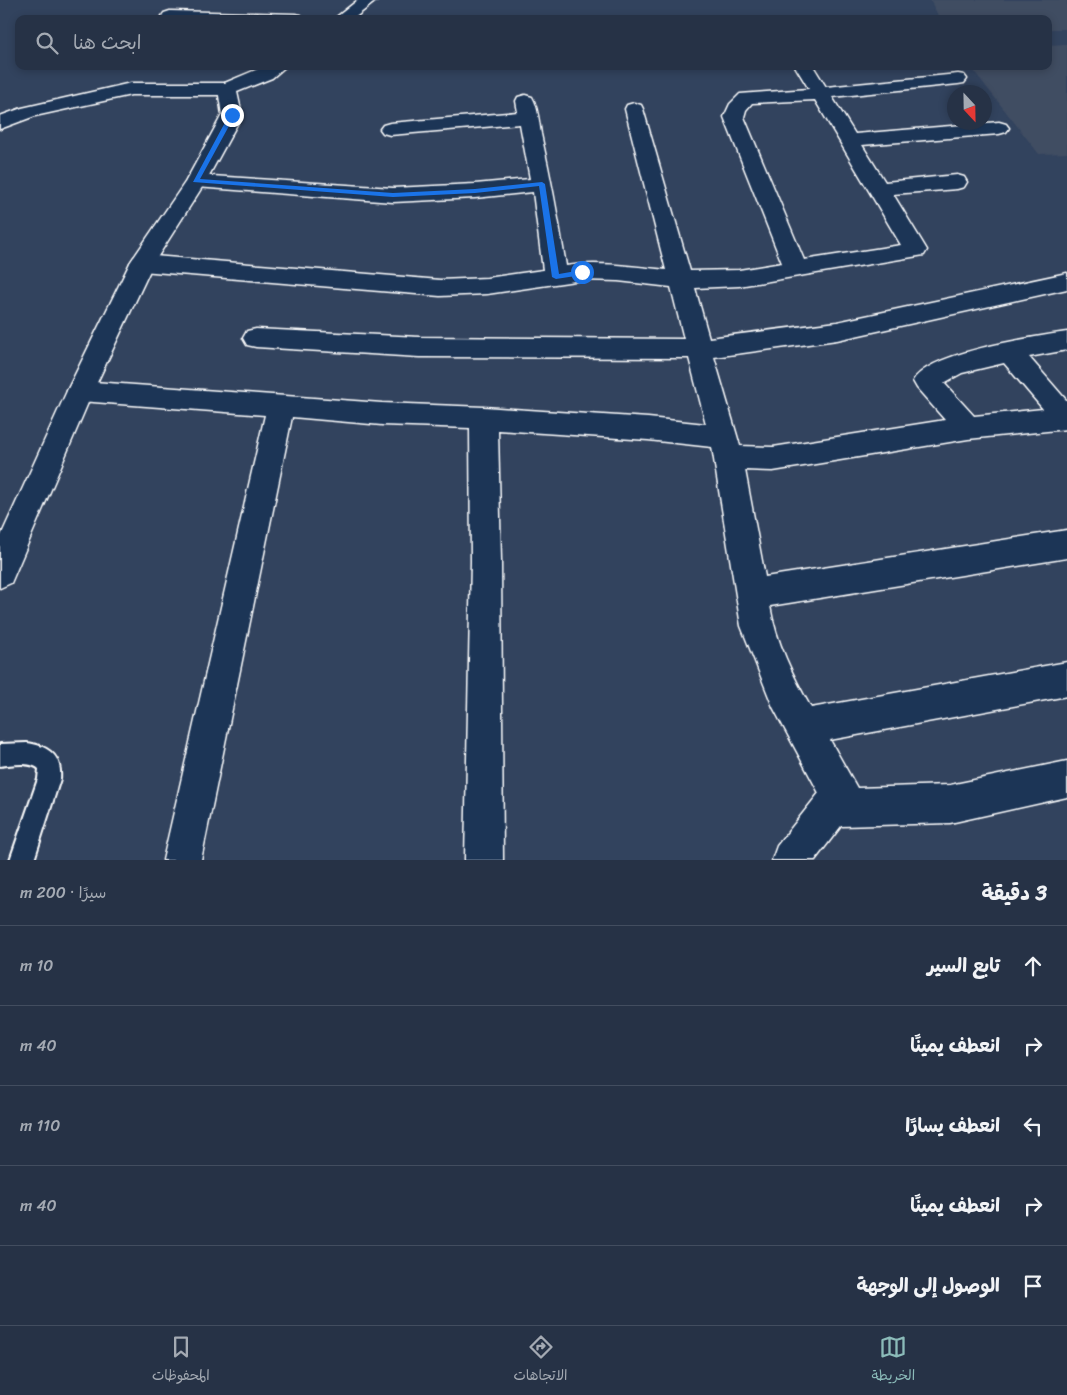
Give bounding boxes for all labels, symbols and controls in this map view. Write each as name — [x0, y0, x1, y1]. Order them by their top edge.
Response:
search box — [15, 15, 1052, 70]
text: ابحث هنا — [73, 26, 141, 59]
icon: search — [33, 29, 61, 57]
north arrow — [947, 85, 992, 130]
route end — [221, 104, 244, 127]
route start — [571, 261, 594, 284]
text: 3 دقيقة — [982, 874, 1047, 912]
text: سيرًا · 200 m — [20, 878, 106, 907]
text: تابع السير — [927, 949, 1000, 982]
text: 10 m — [20, 951, 53, 980]
icon: ahead — [1019, 952, 1047, 980]
text: انعطف يمينًا — [910, 1029, 1000, 1062]
text: 40 m — [20, 1031, 57, 1060]
icon: right — [1019, 1032, 1047, 1060]
text: انعطف يسارًا — [905, 1109, 1000, 1142]
text: 110 m — [20, 1111, 60, 1140]
icon: left — [1019, 1112, 1047, 1140]
text: انعطف يمينًا — [910, 1189, 1000, 1222]
text: 40 m — [20, 1191, 57, 1220]
icon: right — [1019, 1192, 1047, 1220]
text: الوصول إلى الوجهة — [857, 1269, 1000, 1302]
icon: arrive — [1019, 1272, 1047, 1300]
tab: المحفوظات — [152, 1333, 210, 1388]
tab: الاتجاهات — [513, 1333, 568, 1388]
tab: الخريطة — [871, 1333, 915, 1388]

